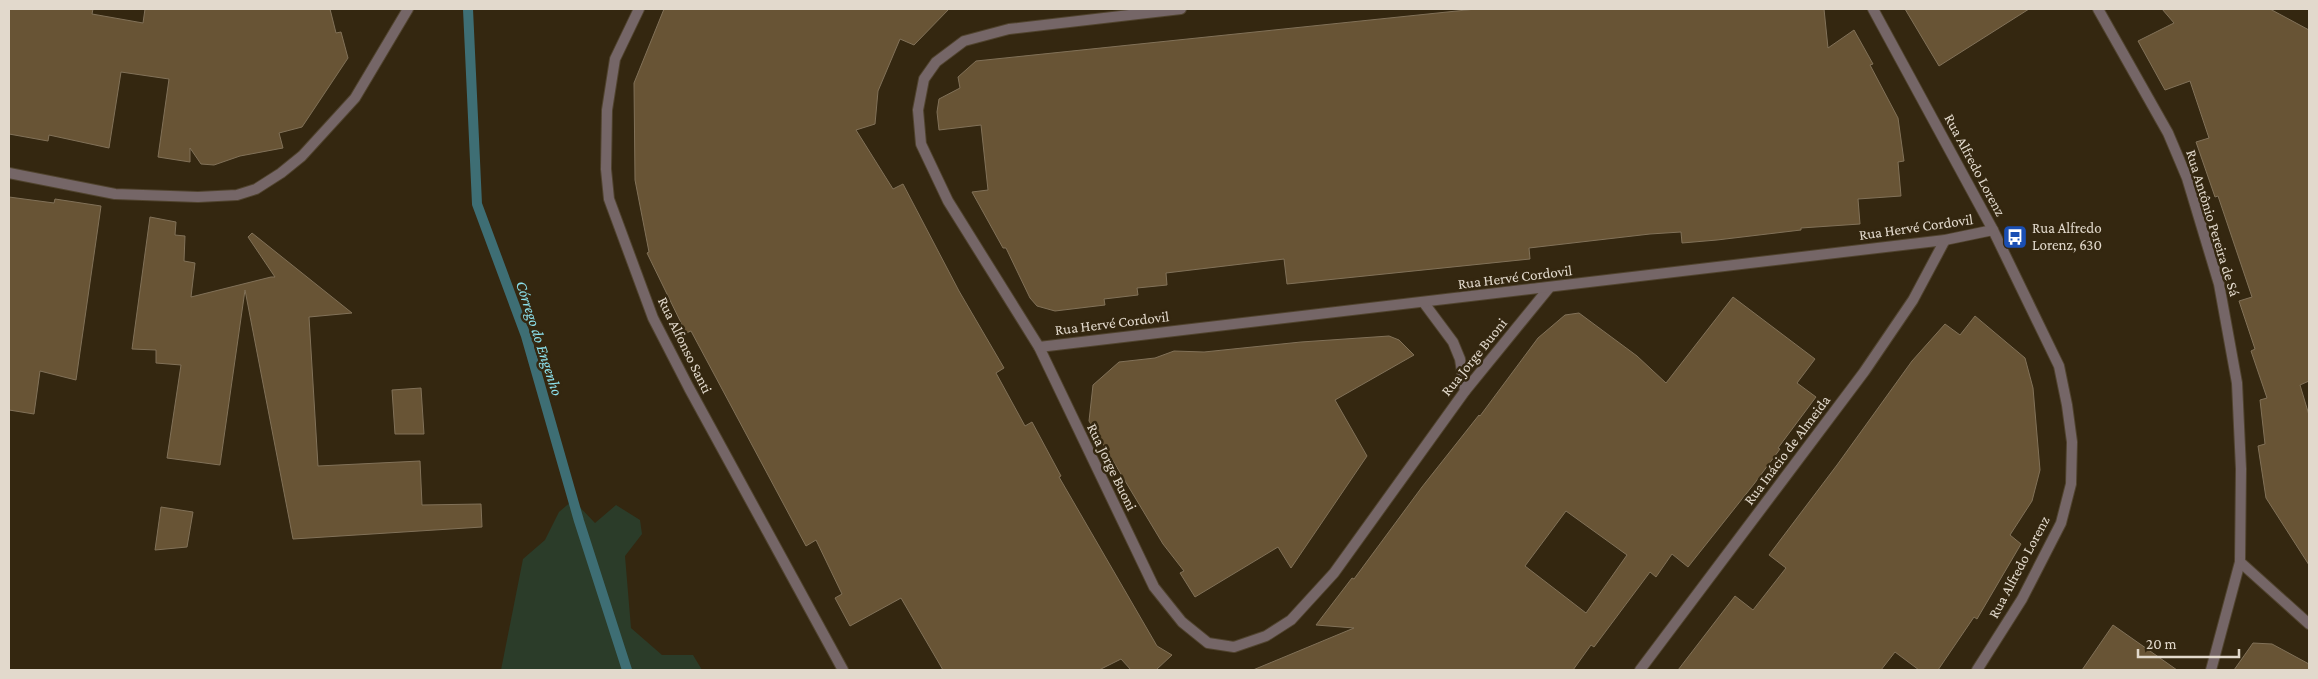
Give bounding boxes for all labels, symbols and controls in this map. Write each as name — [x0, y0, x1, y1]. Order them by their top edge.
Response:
street label: Rua Alfredo Lorenz — [1941, 111, 2009, 219]
street label: Rua Antônio Pereira de Sá — [2183, 148, 2243, 298]
street label: Rua Hervé Cordovil — [1858, 211, 1974, 243]
place label: Rua Alfredo Lorenz, 630 — [2032, 220, 2102, 253]
bus stop icon: Rua Alfredo Lorenz, 630 — [2002, 224, 2028, 250]
street label: Rua Hervé Cordovil — [1457, 262, 1573, 292]
water label: Córrego do Engenho — [512, 279, 566, 398]
street label: Rua Alfonso Santi — [655, 294, 715, 396]
street label: Rua Hervé Cordovil — [1054, 308, 1170, 338]
street label: Rua Jorge Buoni — [1438, 315, 1511, 400]
street label: Rua Inácio de Almeida — [1741, 392, 1833, 508]
street label: Rua Jorge Buoni — [1083, 421, 1140, 514]
street label: Rua Alfredo Lorenz — [1985, 513, 2053, 621]
scale bar — [2138, 626, 2239, 658]
text: 20 m — [2146, 636, 2177, 652]

